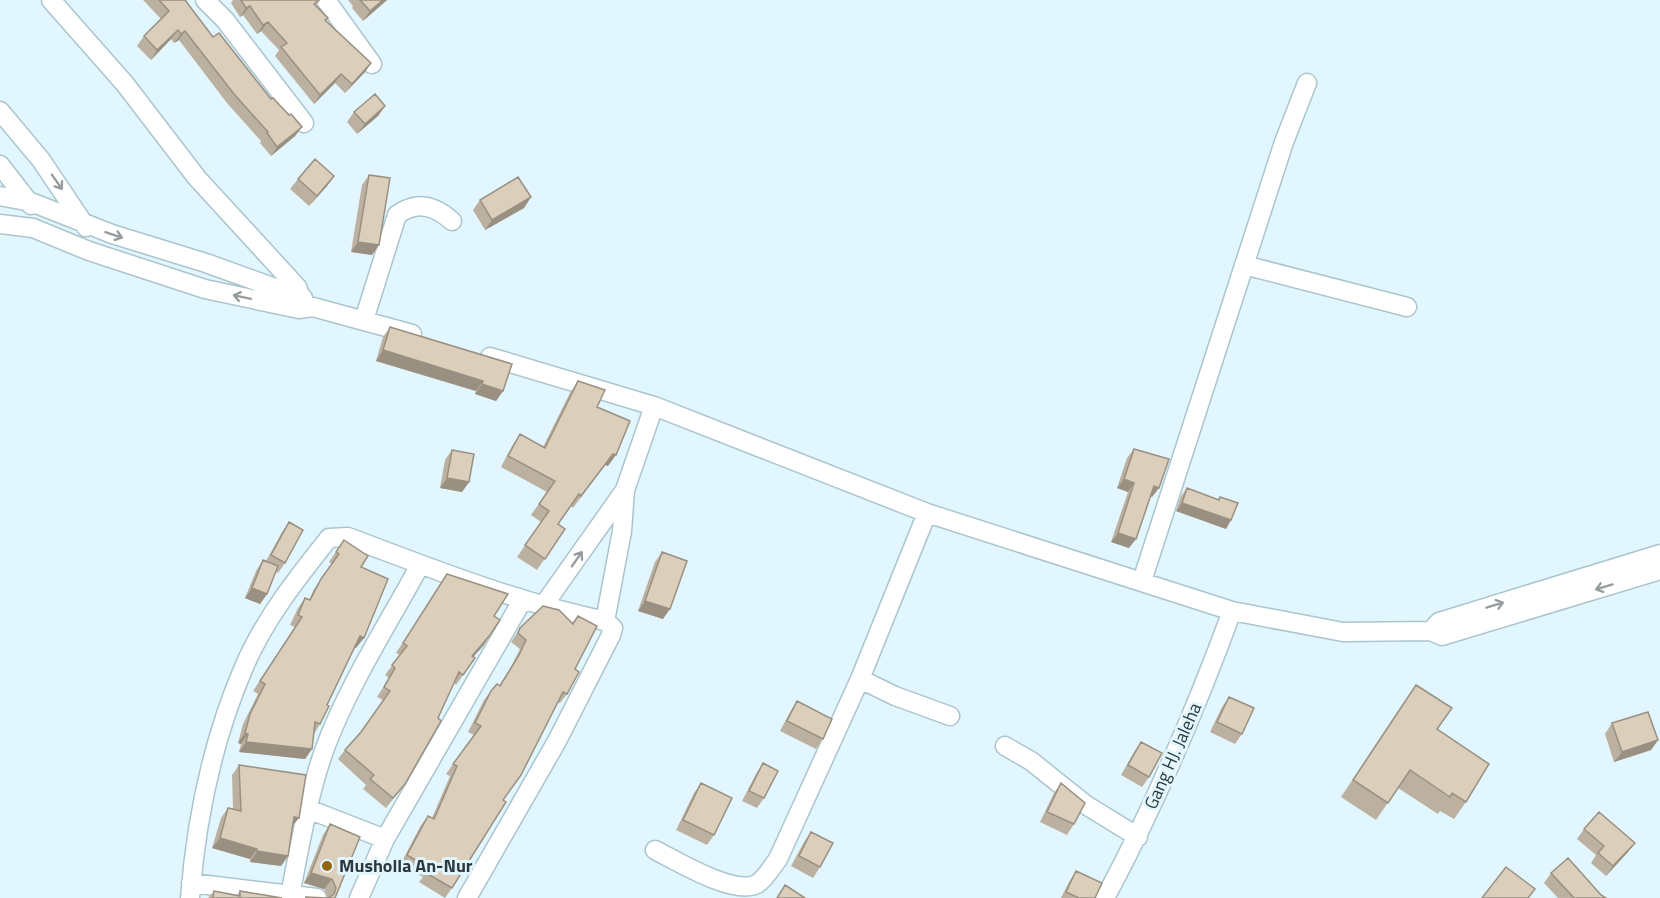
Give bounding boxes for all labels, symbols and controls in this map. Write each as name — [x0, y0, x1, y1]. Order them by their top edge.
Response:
one-way arrow — [51, 174, 63, 190]
one-way arrow — [105, 230, 124, 241]
one-way arrow — [233, 290, 252, 302]
one-way arrow — [571, 551, 583, 567]
one-way arrow — [1595, 582, 1614, 593]
one-way arrow — [1485, 599, 1504, 610]
street label: Gang HJ. Jaleha — [1137, 698, 1208, 813]
place label: Musholla An-Nur — [339, 852, 473, 879]
marker: Musholla An-Nur — [320, 859, 334, 873]

